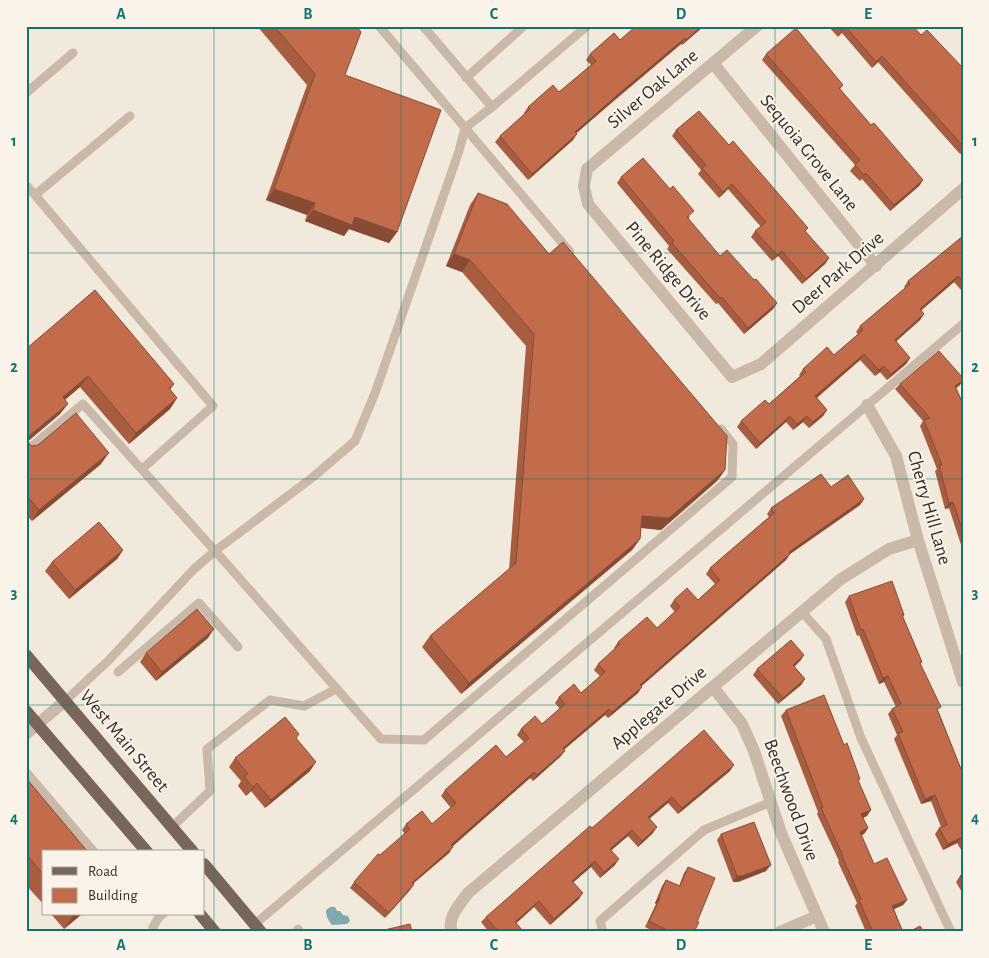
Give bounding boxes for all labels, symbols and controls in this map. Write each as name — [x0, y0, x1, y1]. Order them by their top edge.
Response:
text: A — [116, 6, 126, 22]
text: B — [303, 6, 313, 22]
text: C — [490, 6, 499, 22]
text: D — [676, 6, 687, 22]
text: E — [864, 6, 872, 22]
street label: Silver Oak Lane — [604, 46, 702, 132]
street label: Sequoia Grove Lane — [756, 91, 862, 215]
text: 1 — [11, 133, 17, 149]
text: 1 — [972, 133, 978, 149]
street label: Pine Ridge Drive — [622, 218, 714, 324]
street label: Deer Park Drive — [789, 228, 887, 318]
text: 2 — [10, 359, 18, 375]
text: 2 — [971, 359, 979, 375]
street label: Cherry Hill Lane — [904, 449, 954, 567]
text: 3 — [11, 585, 18, 601]
text: 3 — [972, 585, 979, 601]
street label: Applegate Drive — [608, 663, 710, 753]
street label: West Main Street — [76, 686, 172, 796]
street label: Beechwood Drive — [760, 737, 822, 863]
text: 4 — [10, 810, 18, 826]
text: 4 — [971, 810, 979, 826]
legend — [42, 850, 205, 916]
text: Road — [88, 864, 118, 879]
text: Building — [88, 888, 138, 903]
text: A — [116, 937, 126, 953]
text: B — [303, 937, 313, 953]
text: C — [490, 937, 499, 953]
text: D — [676, 937, 687, 953]
text: E — [864, 937, 872, 953]

